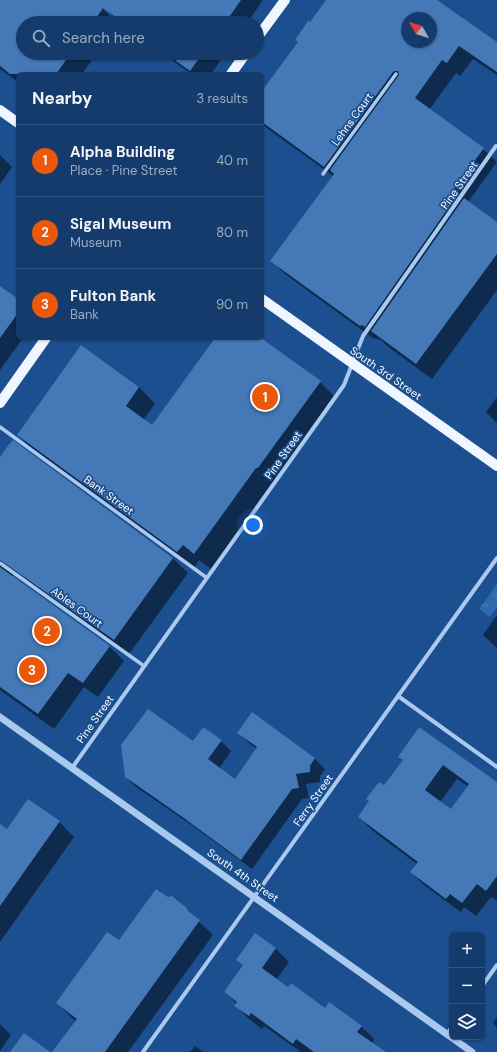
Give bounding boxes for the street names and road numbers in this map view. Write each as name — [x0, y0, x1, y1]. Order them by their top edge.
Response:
street label: Lehns Court — [328, 90, 376, 148]
street label: Pine Street — [437, 158, 481, 212]
street label: South 3rd Street — [348, 343, 424, 403]
street label: Pine Street — [261, 428, 305, 482]
street label: Bank Street — [81, 472, 137, 518]
street label: Ables Court — [48, 584, 106, 630]
street label: Pine Street — [73, 692, 117, 746]
street label: Ferry Street — [290, 771, 336, 829]
street label: South 4th Street — [205, 845, 281, 905]

